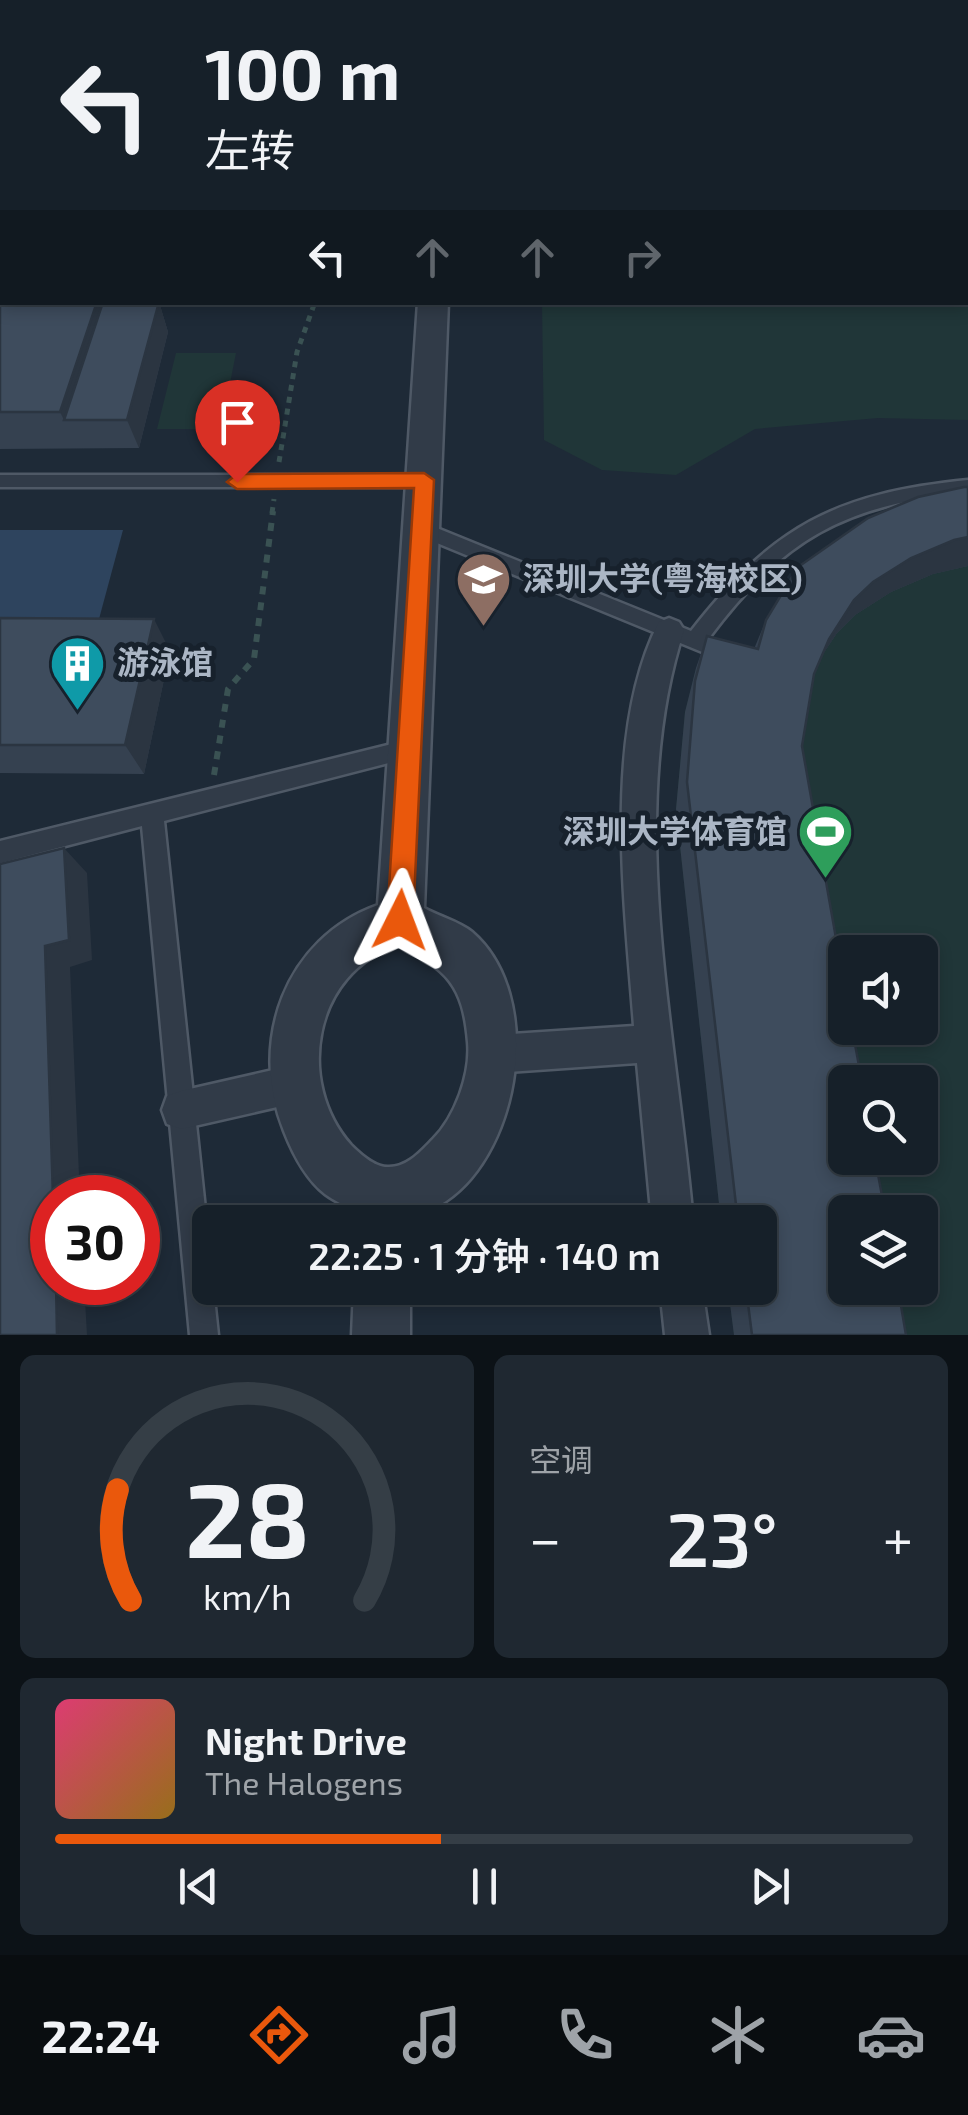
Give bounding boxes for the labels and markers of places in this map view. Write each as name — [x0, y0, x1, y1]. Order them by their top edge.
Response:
pin — [195, 380, 280, 483]
school or university icon: 深圳大学(粤海校区) — [454, 549, 514, 628]
place label: 深圳大学(粤海校区) — [523, 558, 802, 596]
building icon: 游泳馆 — [48, 633, 108, 712]
place label: 游泳馆 — [117, 642, 213, 680]
sports icon: 深圳大学体育馆 — [796, 802, 856, 881]
place label: 深圳大学体育馆 — [563, 811, 787, 849]

